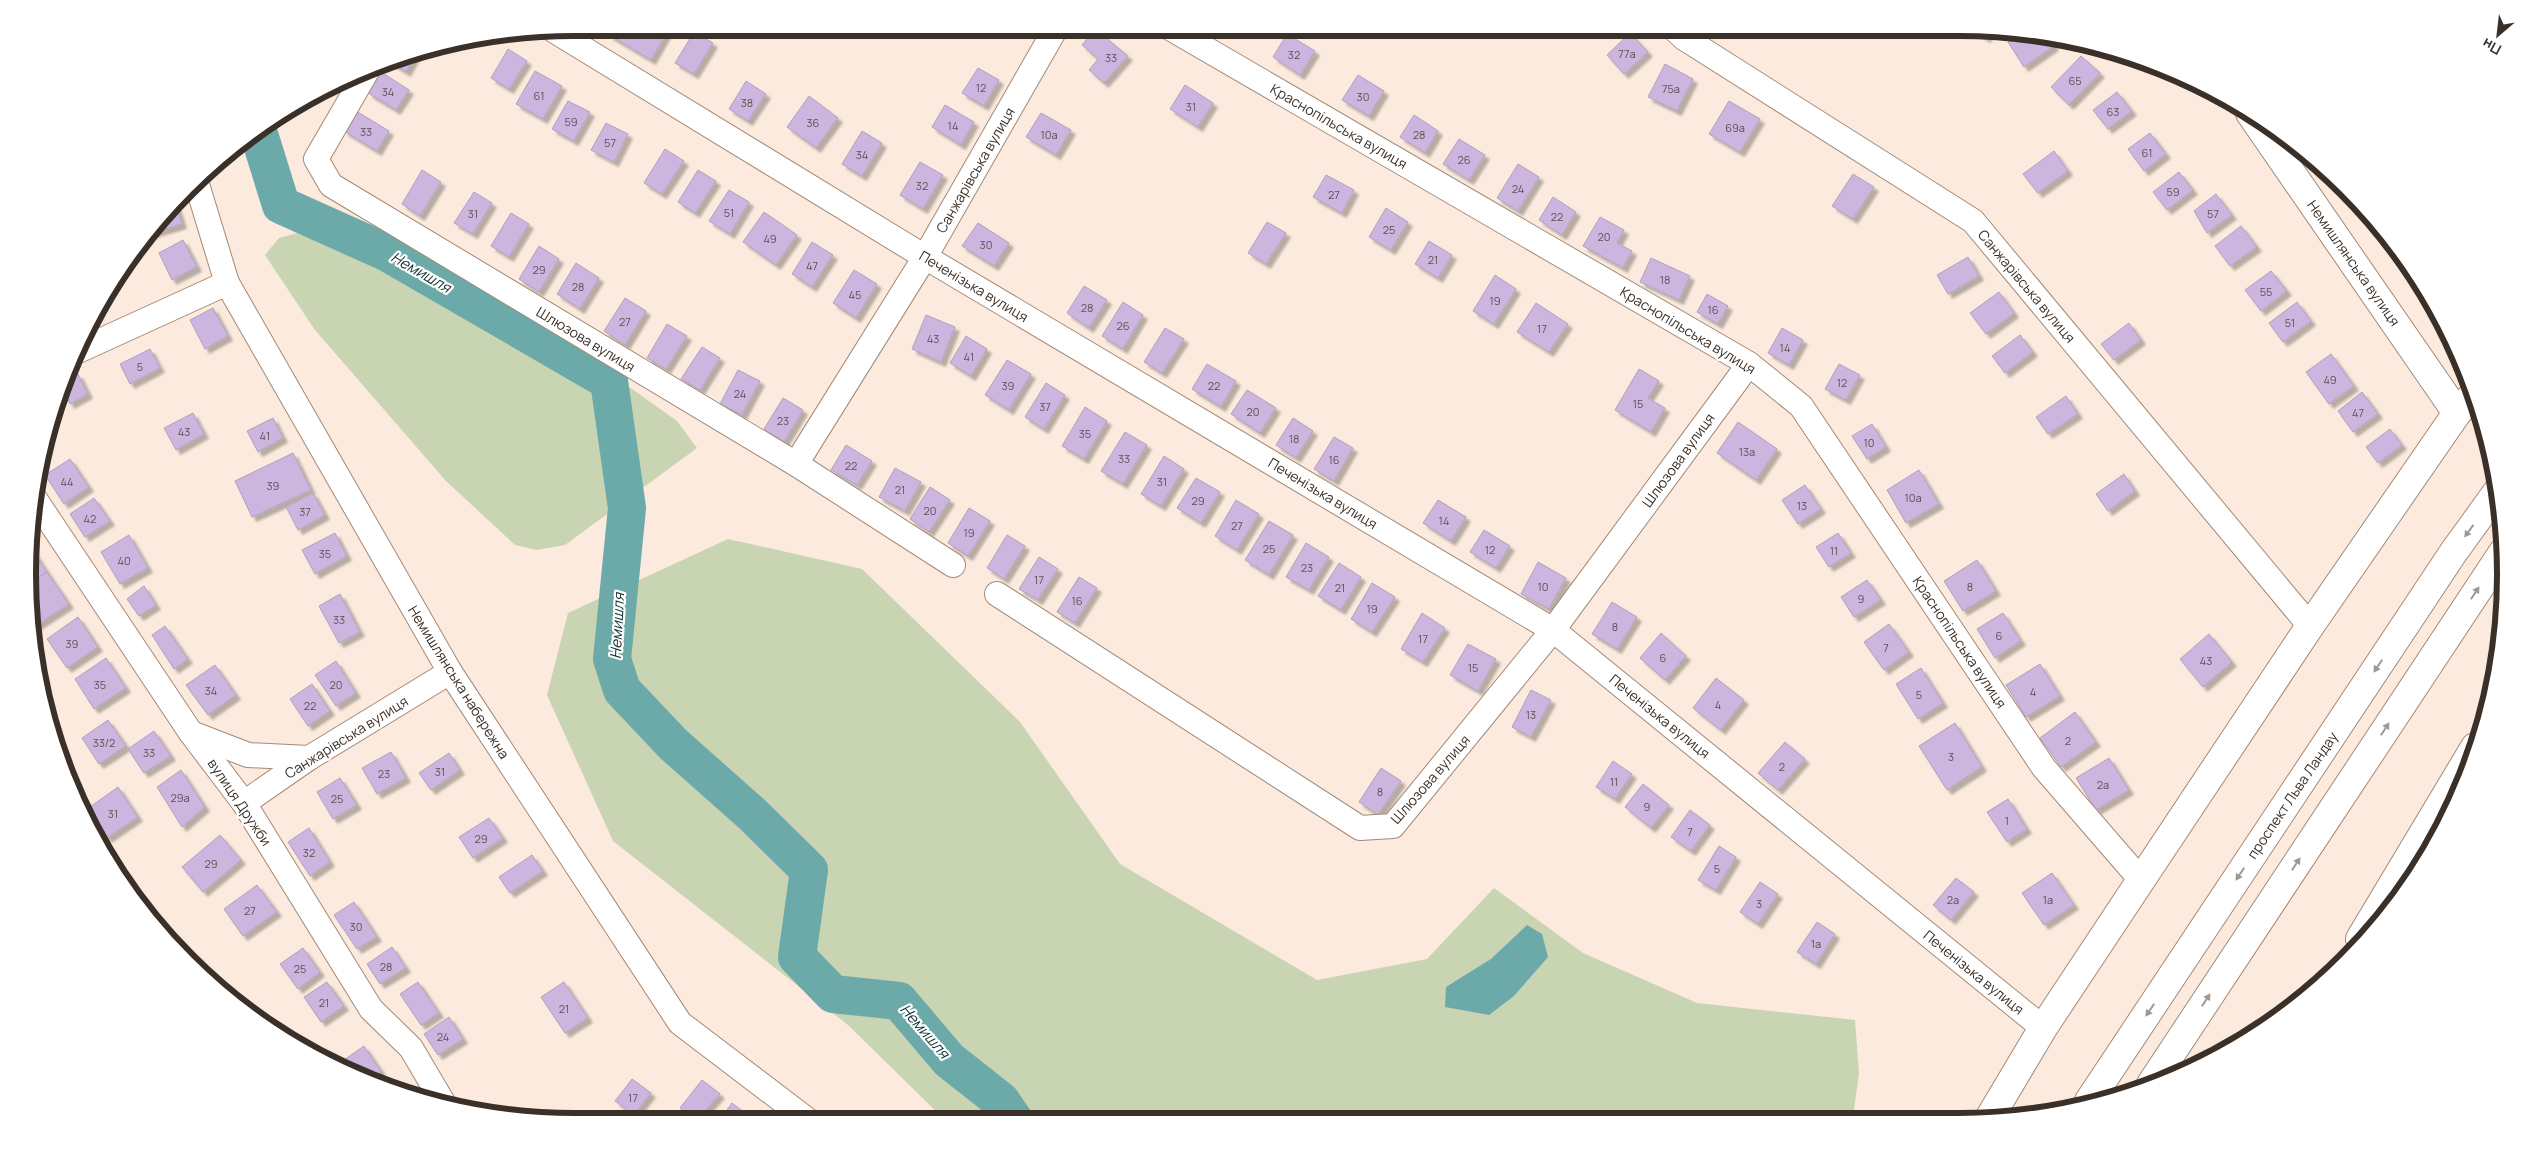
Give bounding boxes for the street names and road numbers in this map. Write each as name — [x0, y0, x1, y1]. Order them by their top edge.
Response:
street label: Краснопільська вулиця — [1267, 79, 1411, 173]
street label: Санжарівська вулиця — [931, 104, 1019, 236]
street label: Немишлянська вулиця — [2303, 196, 2405, 330]
street label: Санжарівська вулиця — [1974, 225, 2080, 347]
street label: Печенізька вулиця — [916, 246, 1032, 326]
street label: Краснопільська вулиця — [1617, 282, 1759, 378]
street label: Шлюзова вулиця — [533, 302, 639, 376]
street label: Шлюзова вулиця — [1637, 409, 1719, 511]
street label: Печенізька вулиця — [1265, 453, 1381, 533]
street label: Краснопільська вулиця — [1909, 572, 2011, 712]
street label: Немишлянська набережна — [404, 602, 514, 762]
street label: Печенізька вулиця — [1606, 670, 1714, 762]
street label: Санжарівська вулиця — [281, 691, 411, 783]
street label: проспект Льва Ландау — [2242, 727, 2342, 862]
street label: Шлюзова вулиця — [1386, 730, 1474, 828]
street label: вулиця Дружби — [204, 755, 276, 849]
street label: Печенізька вулиця — [1920, 926, 2028, 1018]

